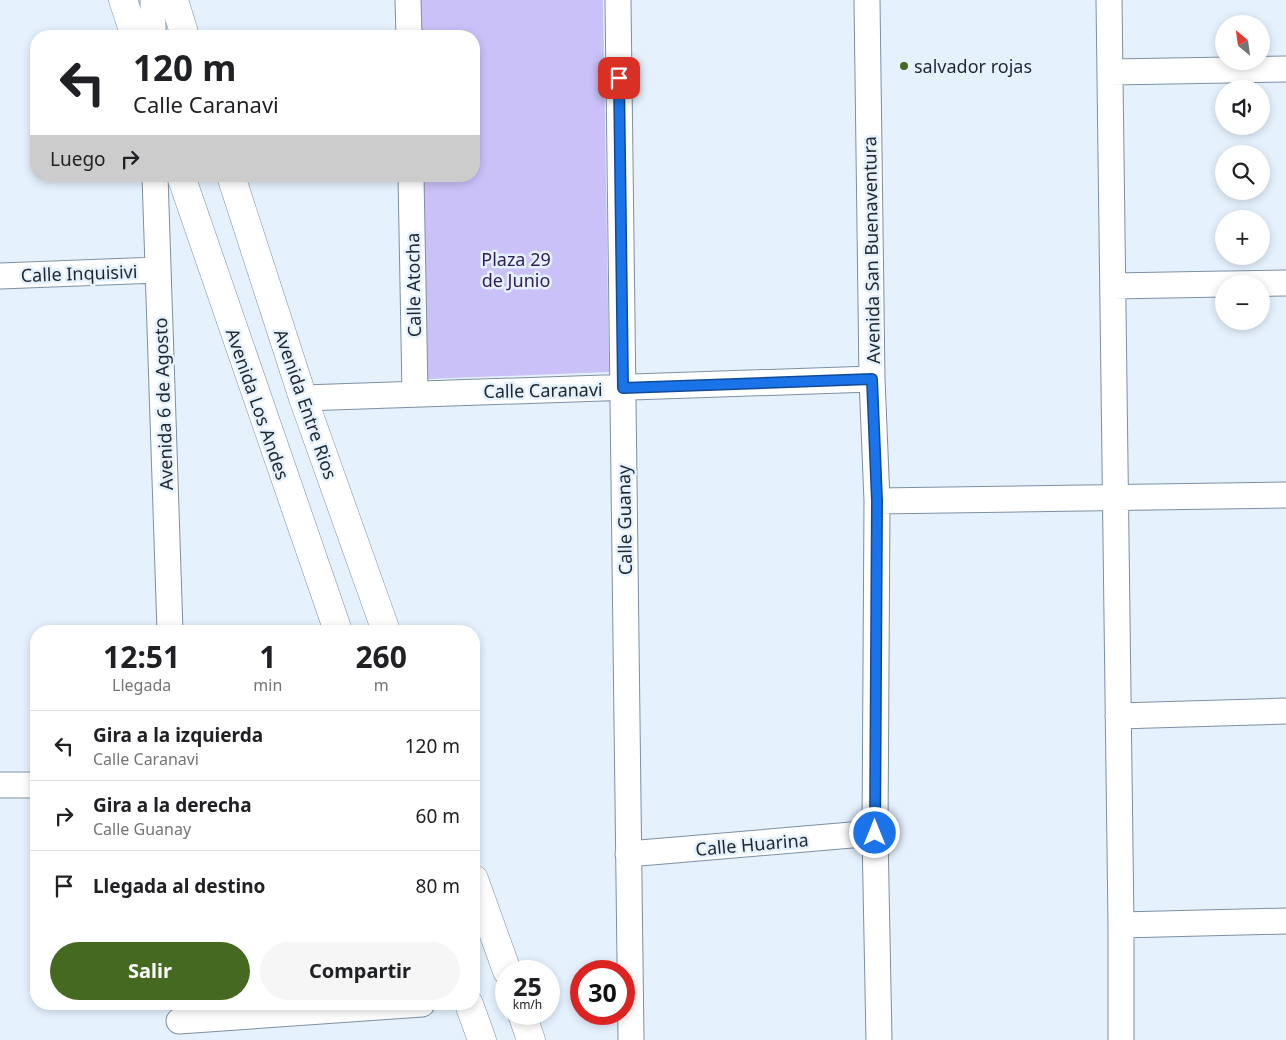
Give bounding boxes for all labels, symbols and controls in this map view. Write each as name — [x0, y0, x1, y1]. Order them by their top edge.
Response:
north arrow — [1215, 15, 1270, 70]
map controls — [1215, 15, 1270, 330]
text: 120 m — [133, 44, 236, 91]
icon: left — [50, 50, 115, 115]
place label: salvador rojas — [914, 54, 1032, 78]
pin — [598, 57, 640, 99]
marker: salvador rojas — [898, 60, 910, 72]
icon: arrive — [605, 64, 633, 92]
button: sound — [1215, 80, 1270, 135]
text: Calle Caranavi — [133, 89, 279, 119]
street label: Avenida San Buenaventura — [857, 136, 885, 364]
icon: right — [116, 145, 144, 173]
button: search — [1215, 145, 1270, 200]
text: Luego — [50, 146, 106, 172]
button: + — [1215, 210, 1270, 265]
street label: Calle Atocha — [400, 233, 426, 337]
park label: Plaza 29 de Junio — [481, 247, 551, 292]
street label: Calle Inquisivi — [20, 259, 138, 287]
button: − — [1215, 275, 1270, 330]
street label: Avenida 6 de Agosto — [148, 317, 178, 491]
street label: Avenida Los Andes — [221, 325, 295, 483]
street label: Avenida Entre Rios — [269, 326, 343, 482]
street label: Calle Caranavi — [483, 377, 603, 403]
street label: Calle Guanay — [611, 464, 637, 575]
text: 12:51 — [103, 636, 180, 677]
text: 1 — [259, 636, 276, 677]
text: 260 — [355, 636, 407, 677]
text: Llegada — [112, 674, 171, 696]
text: min — [253, 674, 282, 696]
text: m — [374, 674, 389, 696]
text: Gira a la izquierda — [93, 722, 263, 748]
icon: left — [50, 732, 78, 760]
text: 120 m — [405, 733, 460, 759]
text: Calle Caranavi — [93, 748, 199, 770]
text: Gira a la derecha — [93, 792, 252, 818]
icon: right — [50, 802, 78, 830]
text: 60 m — [416, 803, 460, 829]
position arrow — [848, 806, 900, 858]
text: Calle Guanay — [93, 818, 191, 840]
street label: Calle Huarina — [694, 827, 810, 861]
icon: arrive — [50, 872, 78, 900]
text: Llegada al destino — [93, 873, 265, 899]
text: 80 m — [416, 873, 460, 899]
button: Salir — [50, 942, 250, 1000]
button: Compartir — [260, 942, 460, 1000]
speed limit sign: 30 — [570, 960, 635, 1025]
text: 25 — [513, 969, 542, 1003]
text: km/h — [513, 996, 542, 1013]

